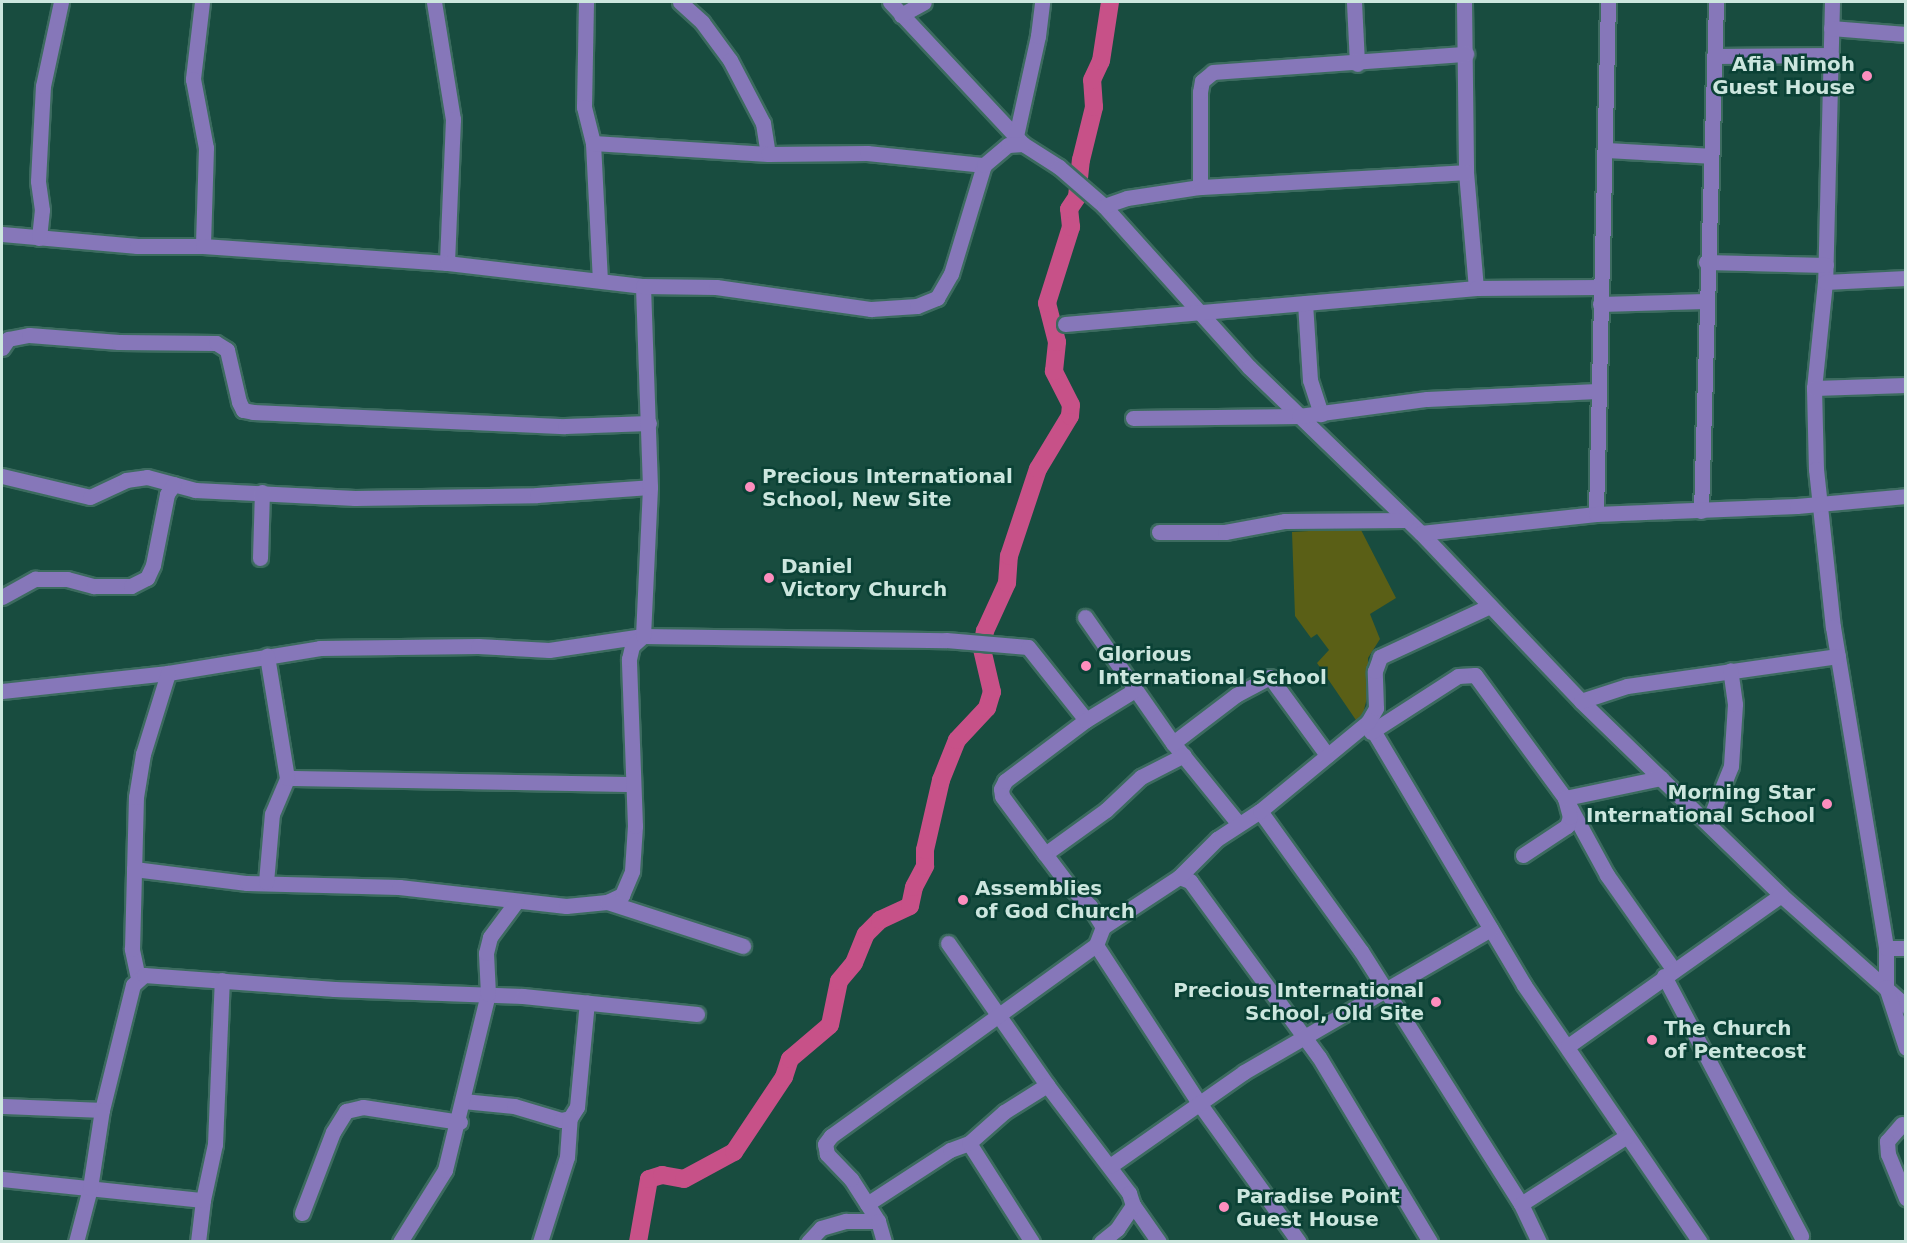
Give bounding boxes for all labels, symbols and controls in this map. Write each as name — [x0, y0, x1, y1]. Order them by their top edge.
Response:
place label: Afia Nimoh Guest House — [1712, 52, 1855, 99]
marker: Afia Nimoh Guest House — [1860, 69, 1874, 83]
place label: Precious International School, New Site — [762, 464, 1013, 511]
marker: Precious International School, New Site — [743, 480, 757, 494]
place label: Daniel Victory Church — [781, 554, 947, 601]
marker: Daniel Victory Church — [762, 571, 776, 585]
place label: Glorious International School — [1098, 642, 1327, 689]
marker: Glorious International School — [1079, 659, 1093, 673]
place label: Morning Star International School — [1586, 780, 1815, 827]
marker: Morning Star International School — [1820, 797, 1834, 811]
place label: Assemblies of God Church — [975, 876, 1135, 923]
marker: Assemblies of God Church — [956, 893, 970, 907]
place label: Precious International School, Old Site — [1173, 978, 1424, 1025]
marker: Precious International School, Old Site — [1429, 995, 1443, 1009]
place label: The Church of Pentecost — [1664, 1016, 1806, 1063]
marker: The Church of Pentecost — [1645, 1033, 1659, 1047]
place label: Paradise Point Guest House — [1236, 1184, 1400, 1231]
marker: Paradise Point Guest House — [1217, 1200, 1231, 1214]

